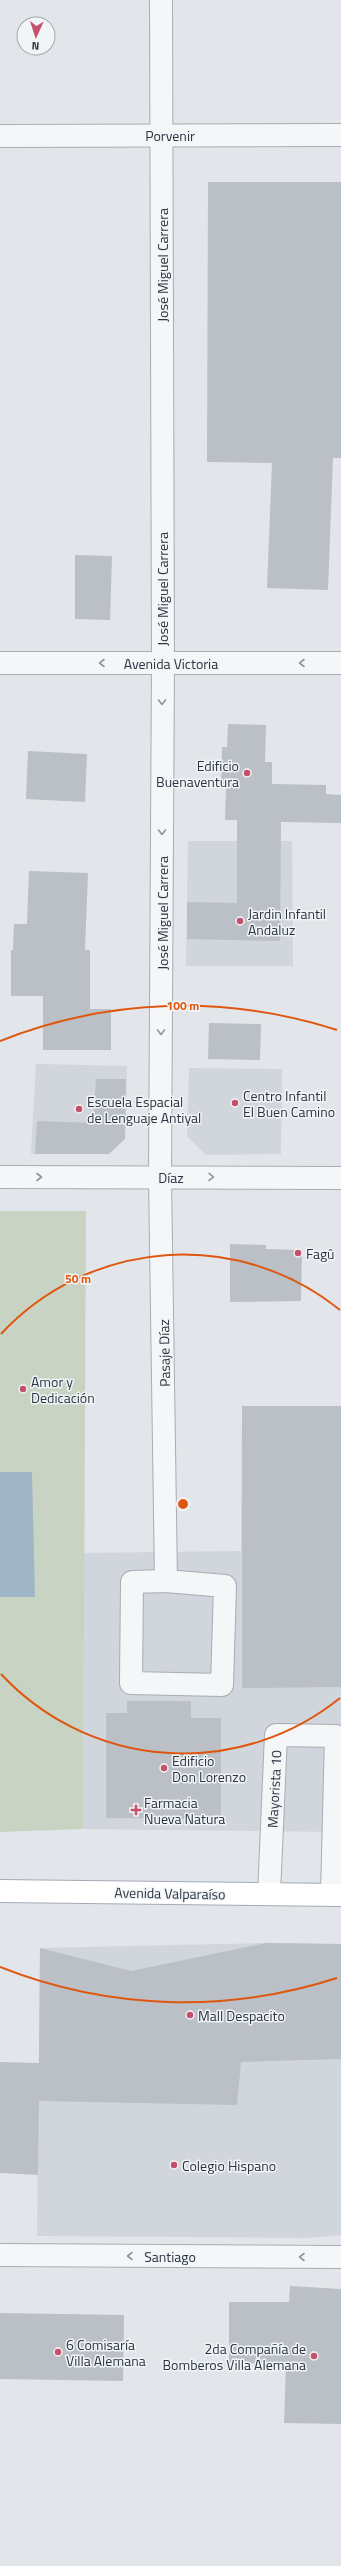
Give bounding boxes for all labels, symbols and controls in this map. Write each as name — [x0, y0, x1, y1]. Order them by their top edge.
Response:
north arrow — [16, 16, 56, 56]
text: N — [31, 38, 40, 54]
street label: Porvenir — [145, 125, 195, 146]
street label: José Miguel Carrera — [152, 208, 173, 322]
street label: José Miguel Carrera — [152, 532, 173, 646]
street label: Avenida Victoria — [124, 653, 218, 674]
one-way arrow — [99, 659, 105, 667]
one-way arrow — [299, 659, 305, 667]
one-way arrow — [158, 699, 167, 705]
place label: Edificio Buenaventura — [156, 755, 239, 792]
marker: Edificio Buenaventura — [242, 768, 252, 778]
one-way arrow — [158, 829, 166, 835]
street label: José Miguel Carrera — [152, 856, 173, 970]
place label: Jardin Infantil Andaluz — [248, 903, 326, 940]
marker: Jardin Infantil Andaluz — [235, 916, 245, 926]
text: 100 m — [167, 996, 199, 1015]
one-way arrow — [157, 1029, 165, 1035]
place label: Centro Infantil El Buen Camino — [243, 1085, 335, 1122]
place label: Escuela Espacial de Lenguaje Antiyal — [87, 1091, 201, 1128]
marker: Centro Infantil El Buen Camino — [230, 1098, 240, 1108]
marker: Escuela Espacial de Lenguaje Antiyal — [74, 1104, 84, 1114]
street label: Díaz — [158, 1167, 184, 1188]
one-way arrow — [36, 1173, 42, 1181]
one-way arrow — [208, 1173, 214, 1181]
place label: Fagû — [306, 1243, 335, 1264]
marker: Fagû — [293, 1248, 303, 1258]
text: 50 m — [65, 1269, 91, 1288]
street label: Pasaje Díaz — [153, 1319, 175, 1387]
place label: Amor y Dedicación — [31, 1371, 95, 1408]
marker: Amor y Dedicación — [18, 1384, 28, 1394]
centre of rings — [176, 1497, 190, 1511]
street label: Mayorista 10 — [261, 1749, 287, 1828]
place label: Edificio Don Lorenzo — [172, 1750, 246, 1787]
marker: Edificio Don Lorenzo — [159, 1763, 169, 1773]
place label: Farmacia Nueva Natura — [144, 1792, 225, 1829]
marker: Farmacia Nueva Natura — [131, 1805, 141, 1815]
street label: Avenida Valparaíso — [114, 1882, 226, 1904]
place label: Mall Despacito — [198, 2005, 285, 2026]
marker: Mall Despacito — [185, 2010, 195, 2020]
place label: Colegio Hispano — [182, 2155, 276, 2176]
marker: Colegio Hispano — [169, 2160, 179, 2170]
street label: Santiago — [144, 2246, 196, 2267]
one-way arrow — [127, 2252, 133, 2260]
one-way arrow — [299, 2253, 305, 2261]
place label: 6 Comisaría Villa Alemana — [66, 2334, 146, 2371]
place label: 2da Compañía de Bomberos Villa Alemana — [162, 2338, 306, 2375]
marker: 6 Comisaría Villa Alemana — [53, 2347, 63, 2357]
marker: 2da Compañía de Bomberos Villa Alemana — [309, 2351, 319, 2361]

